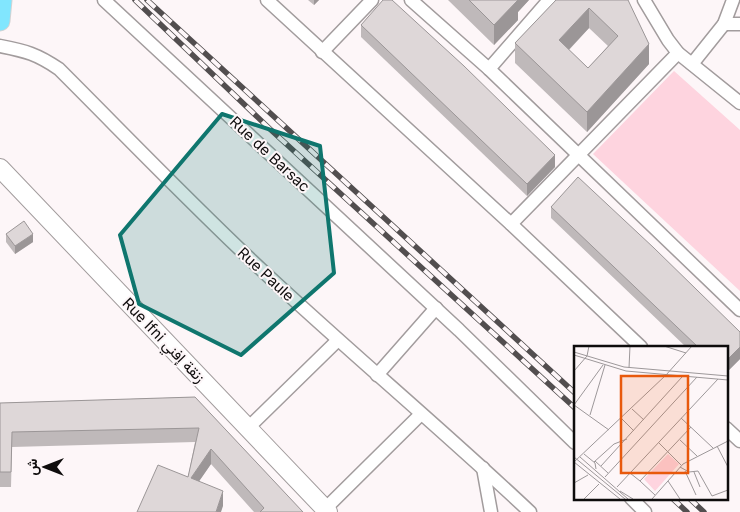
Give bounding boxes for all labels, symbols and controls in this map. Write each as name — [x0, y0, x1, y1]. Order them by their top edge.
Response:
street label: Rue de Barsac — [226, 112, 314, 196]
street label: Rue Paule — [234, 243, 298, 305]
street label: Rue Ifni زنقة إفني — [116, 294, 209, 389]
inset map — [574, 346, 728, 500]
north arrow — [20, 442, 70, 492]
text: ش — [23, 458, 41, 475]

